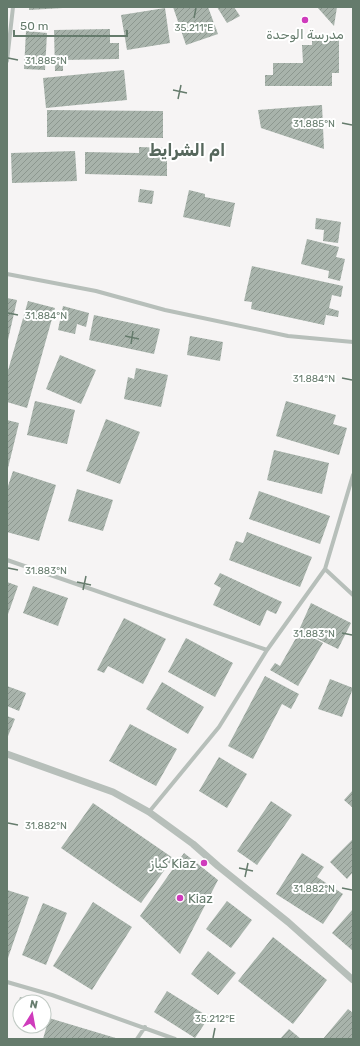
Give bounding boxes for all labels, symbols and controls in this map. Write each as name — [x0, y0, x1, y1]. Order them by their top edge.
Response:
scale bar — [14, 12, 127, 38]
marker: مدرسة الوحدة — [300, 15, 310, 25]
text: 50 m — [20, 19, 48, 33]
text: 35.211°E — [175, 22, 213, 34]
place label: مدرسة الوحدة — [266, 27, 344, 43]
text: 31.885°N — [25, 55, 67, 67]
text: 31.885°N — [293, 118, 335, 130]
district label: ام الشرايط — [149, 140, 225, 162]
text: 31.884°N — [25, 310, 67, 322]
text: 31.884°N — [293, 373, 335, 385]
text: 31.883°N — [25, 565, 67, 577]
text: 31.883°N — [293, 628, 335, 640]
text: 31.882°N — [25, 820, 67, 832]
place label: كياز Kiaz — [149, 856, 196, 872]
marker: كياز Kiaz — [199, 858, 209, 868]
text: 31.882°N — [293, 883, 335, 895]
place label: Kiaz — [188, 891, 213, 906]
marker: Kiaz — [175, 893, 185, 903]
north arrow — [12, 994, 52, 1034]
text: N — [29, 998, 39, 1012]
text: 35.212°E — [195, 1013, 235, 1025]

